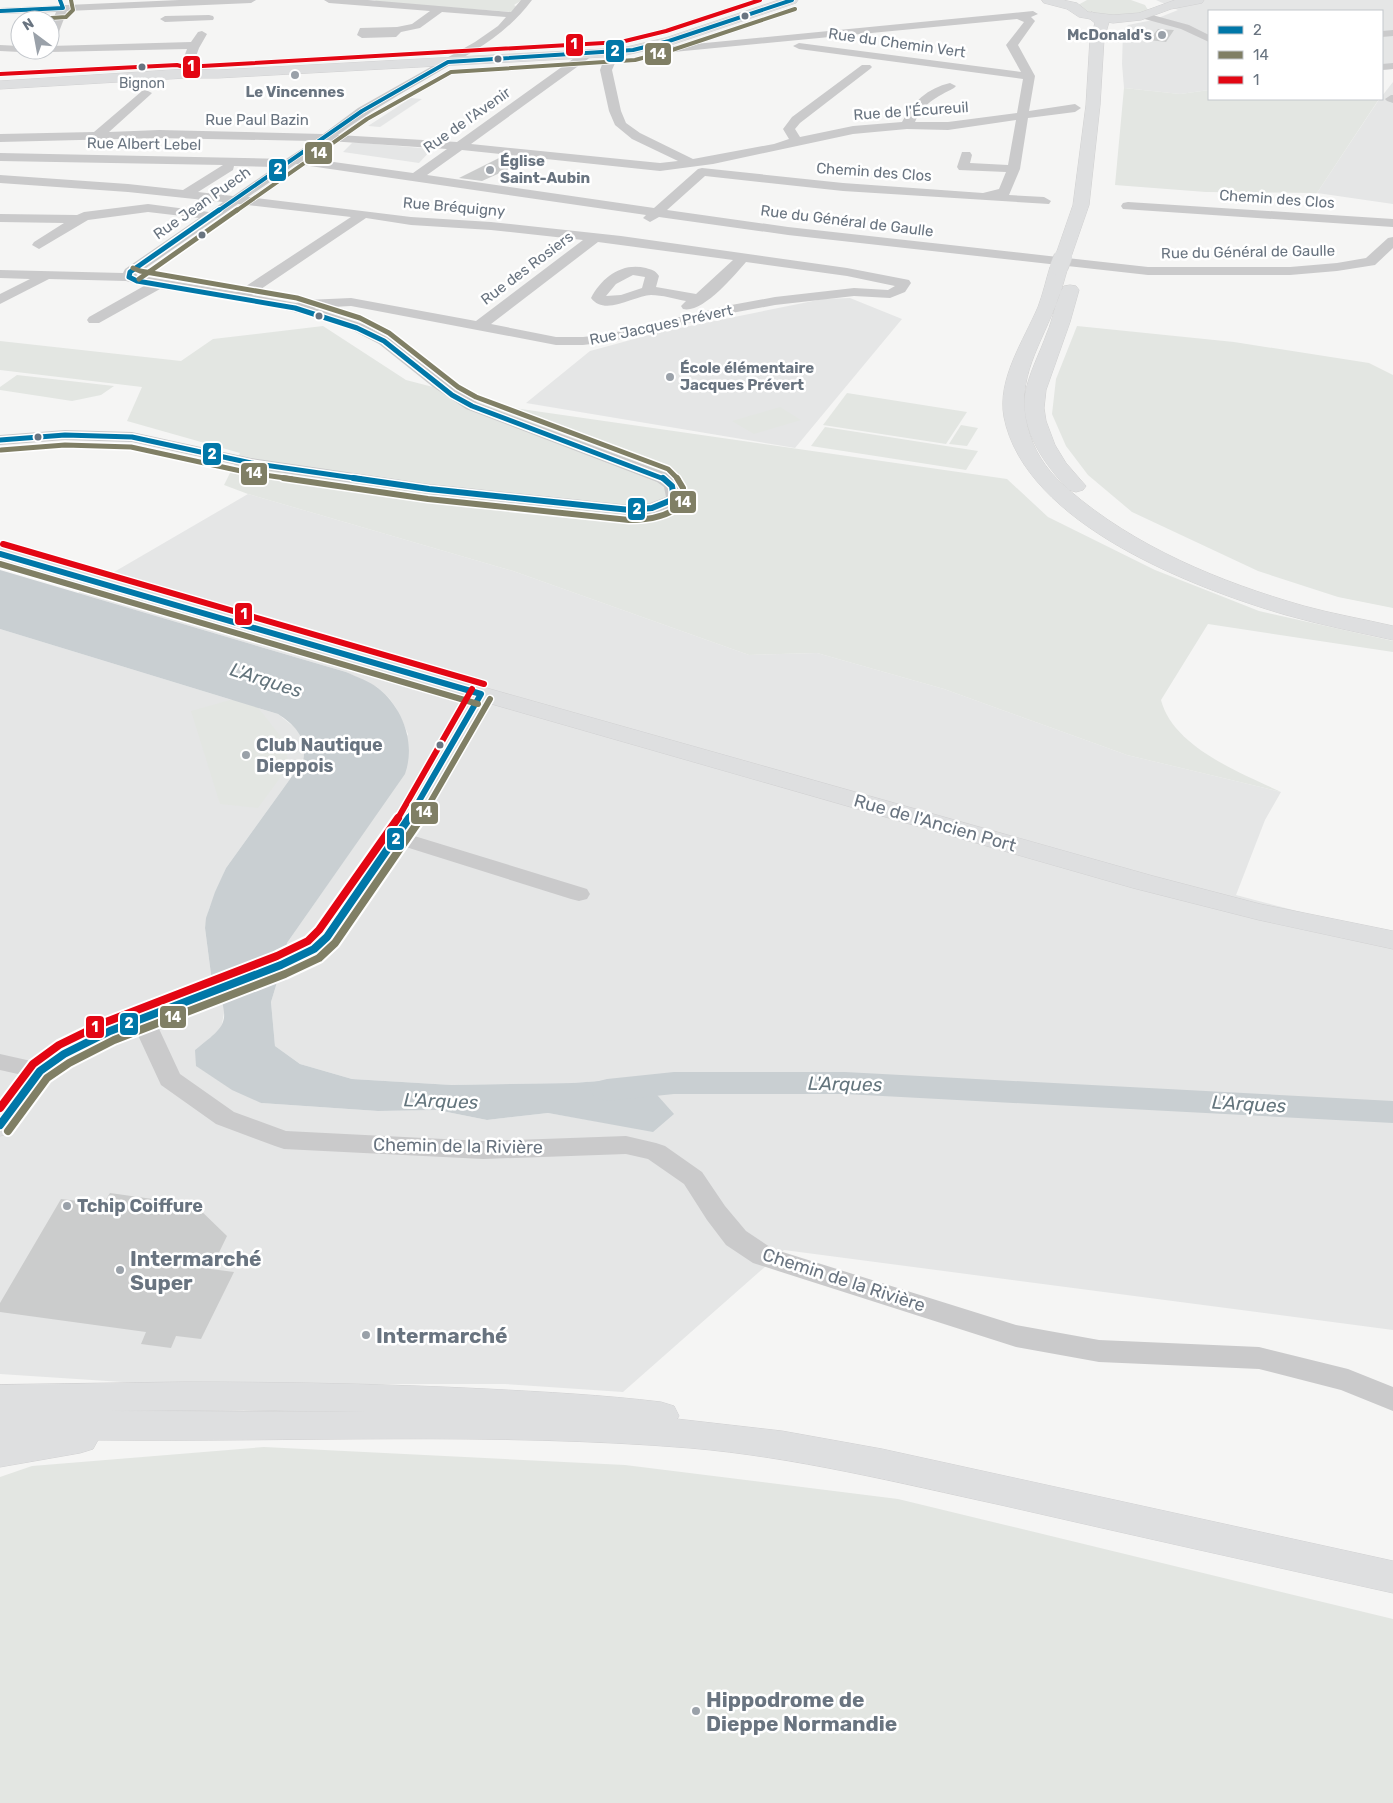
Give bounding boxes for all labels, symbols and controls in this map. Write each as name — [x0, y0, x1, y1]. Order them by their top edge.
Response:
north arrow — [10, 10, 60, 60]
legend — [1208, 10, 1383, 100]
unlabelled marker — [740, 11, 750, 21]
text: N — [20, 15, 37, 34]
text: 2 — [1253, 21, 1262, 39]
street label: Rue du Chemin Vert — [827, 24, 967, 62]
place label: McDonald's — [1067, 26, 1152, 44]
marker: McDonald's — [1156, 29, 1168, 41]
line badge: 1 — [565, 33, 584, 57]
text: 1 — [571, 36, 578, 53]
line badge: 2 — [605, 39, 625, 63]
line badge: 14 — [644, 42, 672, 66]
text: 2 — [610, 43, 620, 60]
text: 14 — [650, 46, 667, 63]
text: 14 — [1253, 46, 1269, 64]
unlabelled marker — [493, 54, 503, 64]
line badge: 1 — [182, 55, 201, 79]
text: 1 — [188, 58, 195, 75]
marker: Bignon — [137, 62, 147, 72]
marker: Le Vincennes — [289, 69, 301, 81]
text: 1 — [1253, 71, 1259, 89]
place label: Bignon — [119, 75, 165, 92]
place label: Le Vincennes — [245, 83, 345, 101]
street label: Rue de l'Avenir — [420, 83, 514, 157]
street label: Rue de l'Écureuil — [853, 98, 969, 124]
street label: Rue Paul Bazin — [205, 111, 309, 129]
street label: Rue Albert Lebel — [87, 134, 201, 154]
line badge: 14 — [304, 141, 333, 165]
text: 14 — [311, 145, 328, 162]
place label: Église Saint-Aubin — [500, 152, 590, 187]
line badge: 2 — [268, 158, 287, 182]
street label: Chemin des Clos — [816, 159, 933, 185]
text: 2 — [273, 161, 283, 178]
street label: Rue Jean Puech — [150, 163, 254, 243]
marker: Église Saint-Aubin — [484, 164, 496, 176]
street label: Chemin des Clos — [1219, 186, 1336, 212]
street label: Rue Bréquigny — [402, 194, 506, 220]
street label: Rue du Général de Gaulle — [760, 201, 934, 241]
street label: Rue des Rosiers — [477, 227, 577, 309]
unlabelled marker — [197, 230, 207, 240]
street label: Rue du Général de Gaulle — [1161, 241, 1335, 263]
street label: Rue Jacques Prévert — [588, 301, 734, 349]
unlabelled marker — [314, 311, 324, 321]
place label: École élémentaire Jacques Prévert — [680, 359, 814, 394]
marker: École élémentaire Jacques Prévert — [664, 371, 676, 383]
unlabelled marker — [33, 432, 43, 442]
line badge: 2 — [202, 442, 222, 466]
text: 2 — [207, 446, 217, 463]
line badge: 14 — [240, 462, 268, 486]
text: 14 — [246, 465, 263, 482]
line badge: 14 — [669, 490, 697, 514]
text: 14 — [675, 494, 692, 511]
line badge: 2 — [627, 497, 646, 521]
text: 2 — [632, 501, 642, 518]
line badge: 1 — [234, 602, 253, 626]
text: 1 — [241, 606, 248, 623]
water label: L'Arques — [227, 658, 305, 703]
place label: Club Nautique Dieppois — [256, 734, 383, 777]
unlabelled marker — [435, 740, 445, 750]
marker: Club Nautique Dieppois — [240, 749, 252, 761]
street label: Rue de l'Ancien Port — [851, 789, 1019, 857]
line badge: 14 — [410, 801, 439, 825]
text: 14 — [416, 804, 433, 821]
line badge: 2 — [386, 827, 405, 851]
text: 2 — [391, 831, 401, 848]
line badge: 14 — [159, 1005, 187, 1029]
text: 14 — [165, 1009, 182, 1026]
line badge: 2 — [119, 1012, 139, 1036]
line badge: 1 — [85, 1015, 105, 1039]
text: 2 — [124, 1015, 134, 1032]
text: 1 — [92, 1019, 99, 1036]
water label: L'Arques — [808, 1072, 883, 1096]
water label: L'Arques — [403, 1088, 479, 1114]
water label: L'Arques — [1211, 1091, 1287, 1117]
street label: Chemin de la Rivière — [373, 1134, 543, 1158]
place label: Tchip Coiffure — [77, 1195, 203, 1217]
marker: Tchip Coiffure — [61, 1200, 73, 1212]
street label: Chemin de la Rivière — [760, 1243, 928, 1317]
place label: Intermarché Super — [130, 1246, 262, 1295]
marker: Intermarché Super — [114, 1264, 126, 1276]
place label: Intermarché — [376, 1323, 508, 1348]
marker: Intermarché — [360, 1329, 372, 1341]
place label: Hippodrome de Dieppe Normandie — [706, 1687, 897, 1736]
marker: Hippodrome de Dieppe Normandie — [690, 1705, 702, 1717]

